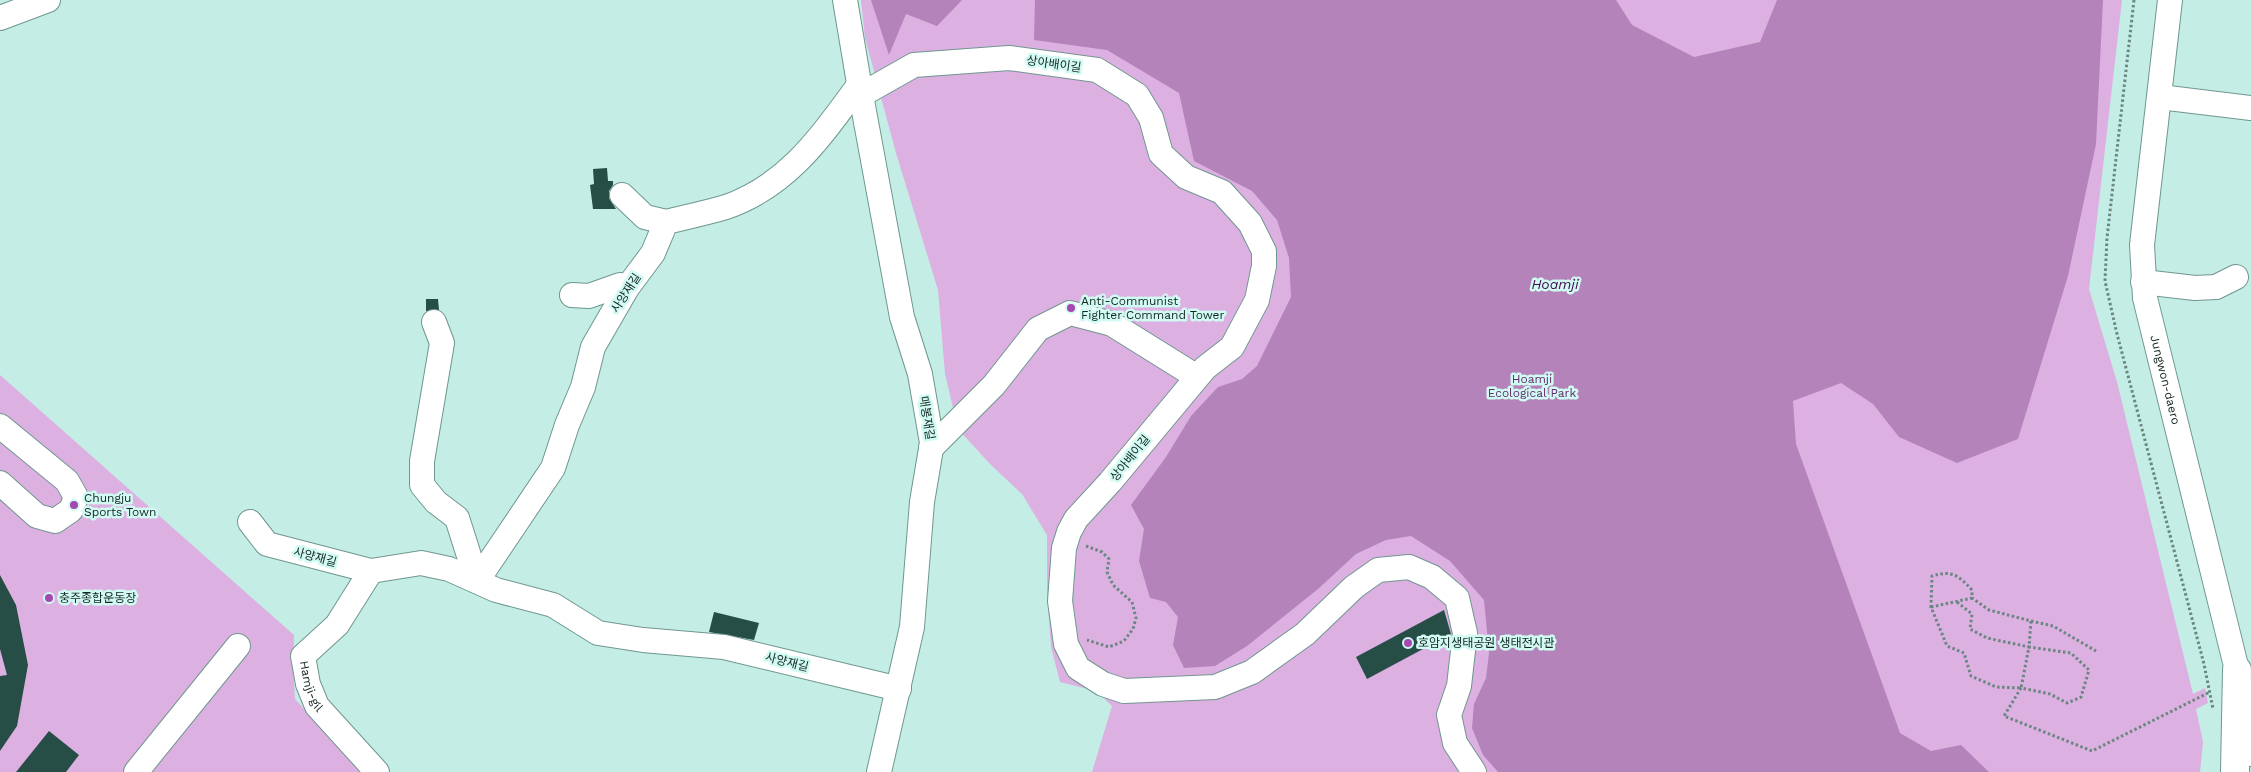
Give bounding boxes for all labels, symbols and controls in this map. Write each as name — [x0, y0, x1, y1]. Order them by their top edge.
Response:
street label: 상아배이길 — [1026, 53, 1082, 75]
street label: 사양재길 — [608, 271, 644, 315]
water label: Hoamji — [1531, 276, 1579, 292]
place label: Anti-Communist Fighter Command Tower — [1081, 294, 1224, 322]
marker: Anti-Communist Fighter Command Tower — [1065, 302, 1077, 314]
street label: Jungwon-daero — [2147, 334, 2183, 426]
park label: Hoamji Ecological Park — [1488, 372, 1576, 400]
street label: 매봉재길 — [917, 395, 937, 441]
street label: 상아배이길 — [1107, 432, 1153, 484]
place label: Chungju Sports Town — [84, 491, 156, 519]
marker: Chungju Sports Town — [68, 499, 80, 511]
street label: 사양재길 — [292, 545, 338, 569]
place label: 충주종합운동장 — [59, 591, 136, 605]
marker: 충주종합운동장 — [43, 592, 55, 604]
place label: 호암지생태공원 생태전시관 — [1418, 636, 1555, 650]
marker: 호암지생태공원 생태전시관 — [1402, 637, 1414, 649]
street label: 사양재길 — [764, 650, 810, 674]
street label: Hamji-gil — [297, 659, 326, 715]

